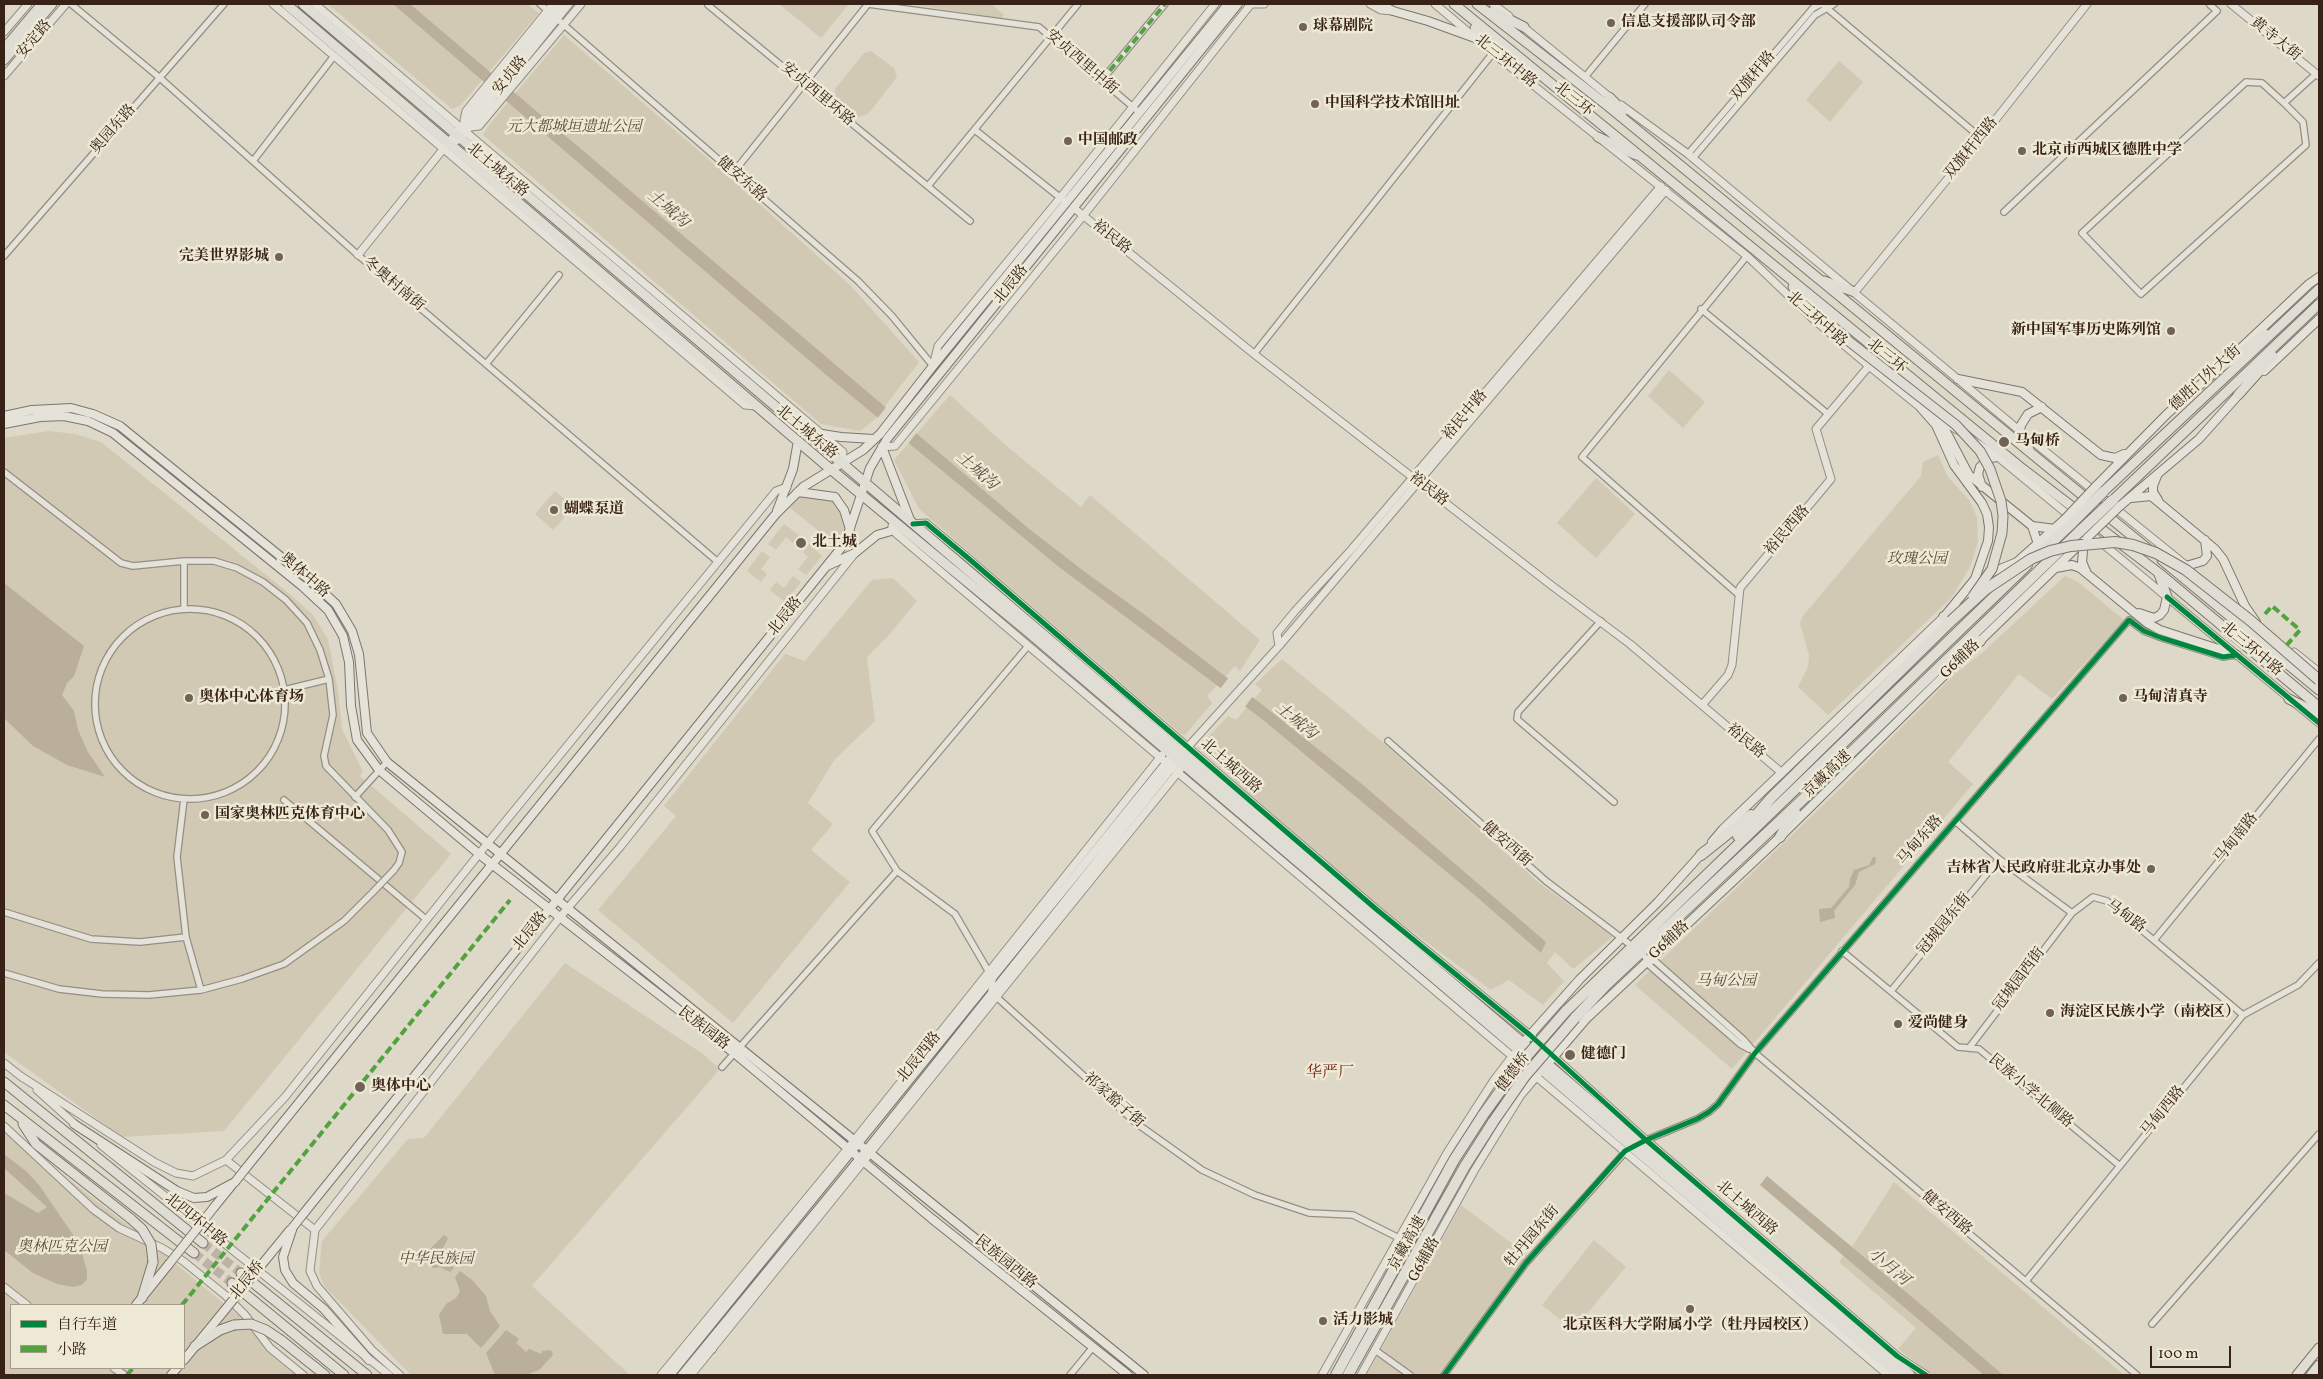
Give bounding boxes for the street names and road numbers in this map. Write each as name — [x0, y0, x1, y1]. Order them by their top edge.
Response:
street label: 黄寺大街 — [2246, 14, 2304, 66]
street label: 安定路 — [14, 17, 56, 63]
street label: 安贞西里中街 — [1041, 27, 1121, 99]
street label: 北三环中路 — [1470, 31, 1540, 93]
street label: 双旗杆路 — [1728, 48, 1780, 106]
street label: 安贞路 — [490, 53, 532, 99]
street label: 安贞西里环路 — [777, 59, 857, 131]
street label: 北三环 — [1550, 79, 1596, 121]
street label: 奥园东路 — [88, 101, 140, 159]
street label: 双旗杆西路 — [1941, 114, 2003, 184]
street label: 北土城东路 — [462, 140, 532, 202]
street label: 健安东路 — [712, 154, 770, 206]
street label: 裕民路 — [1088, 217, 1134, 259]
street label: 冬奥村南街 — [358, 254, 428, 316]
street label: 北辰路 — [991, 262, 1033, 308]
street label: 北三环中路 — [1782, 288, 1850, 352]
street label: 北三环 — [1863, 336, 1909, 378]
street label: 德胜门外大街 — [2167, 342, 2245, 416]
street label: 裕民中路 — [1440, 387, 1492, 445]
street label: 北土城东路 — [771, 402, 841, 464]
street label: 裕民路 — [1405, 469, 1451, 511]
street label: 裕民西路 — [1762, 502, 1814, 560]
street label: 奥体中路 — [275, 550, 333, 602]
street label: 北辰路 — [765, 594, 807, 640]
street label: 北三环中路 — [2216, 619, 2286, 681]
street label: G6辅路 — [1937, 637, 1985, 683]
street label: 裕民路 — [1722, 721, 1768, 763]
street label: 北土城西路 — [1196, 736, 1264, 798]
street label: 京藏高速 — [1800, 748, 1856, 802]
street label: 马甸南路 — [2211, 810, 2263, 868]
street label: 马甸东路 — [1895, 812, 1947, 870]
street label: 健安西街 — [1477, 819, 1535, 871]
street label: 冠城园东街 — [1914, 890, 1976, 960]
street label: 马甸路 — [2102, 896, 2148, 938]
street label: 北辰路 — [510, 909, 552, 955]
street label: G6辅路 — [1646, 918, 1694, 964]
street label: 冠城园西街 — [1990, 945, 2050, 1015]
street label: 民族园路 — [674, 1003, 732, 1055]
street label: 北辰西路 — [894, 1029, 946, 1087]
street label: 健德桥 — [1493, 1050, 1535, 1096]
street label: 民族小学北侧路 — [1984, 1051, 2076, 1133]
street label: 祁家豁子街 — [1079, 1070, 1147, 1132]
street label: 马甸西路 — [2138, 1083, 2190, 1141]
street label: 北土城西路 — [1712, 1178, 1780, 1240]
street label: 健安西路 — [1917, 1188, 1975, 1240]
street label: 北四环中路 — [160, 1190, 230, 1252]
street label: 牡丹园东街 — [1502, 1202, 1564, 1272]
street label: 京藏高速 — [1386, 1213, 1430, 1275]
street label: 民族园西路 — [970, 1232, 1040, 1294]
street label: G6辅路 — [1405, 1234, 1445, 1286]
street label: 北辰桥 — [227, 1258, 269, 1304]

